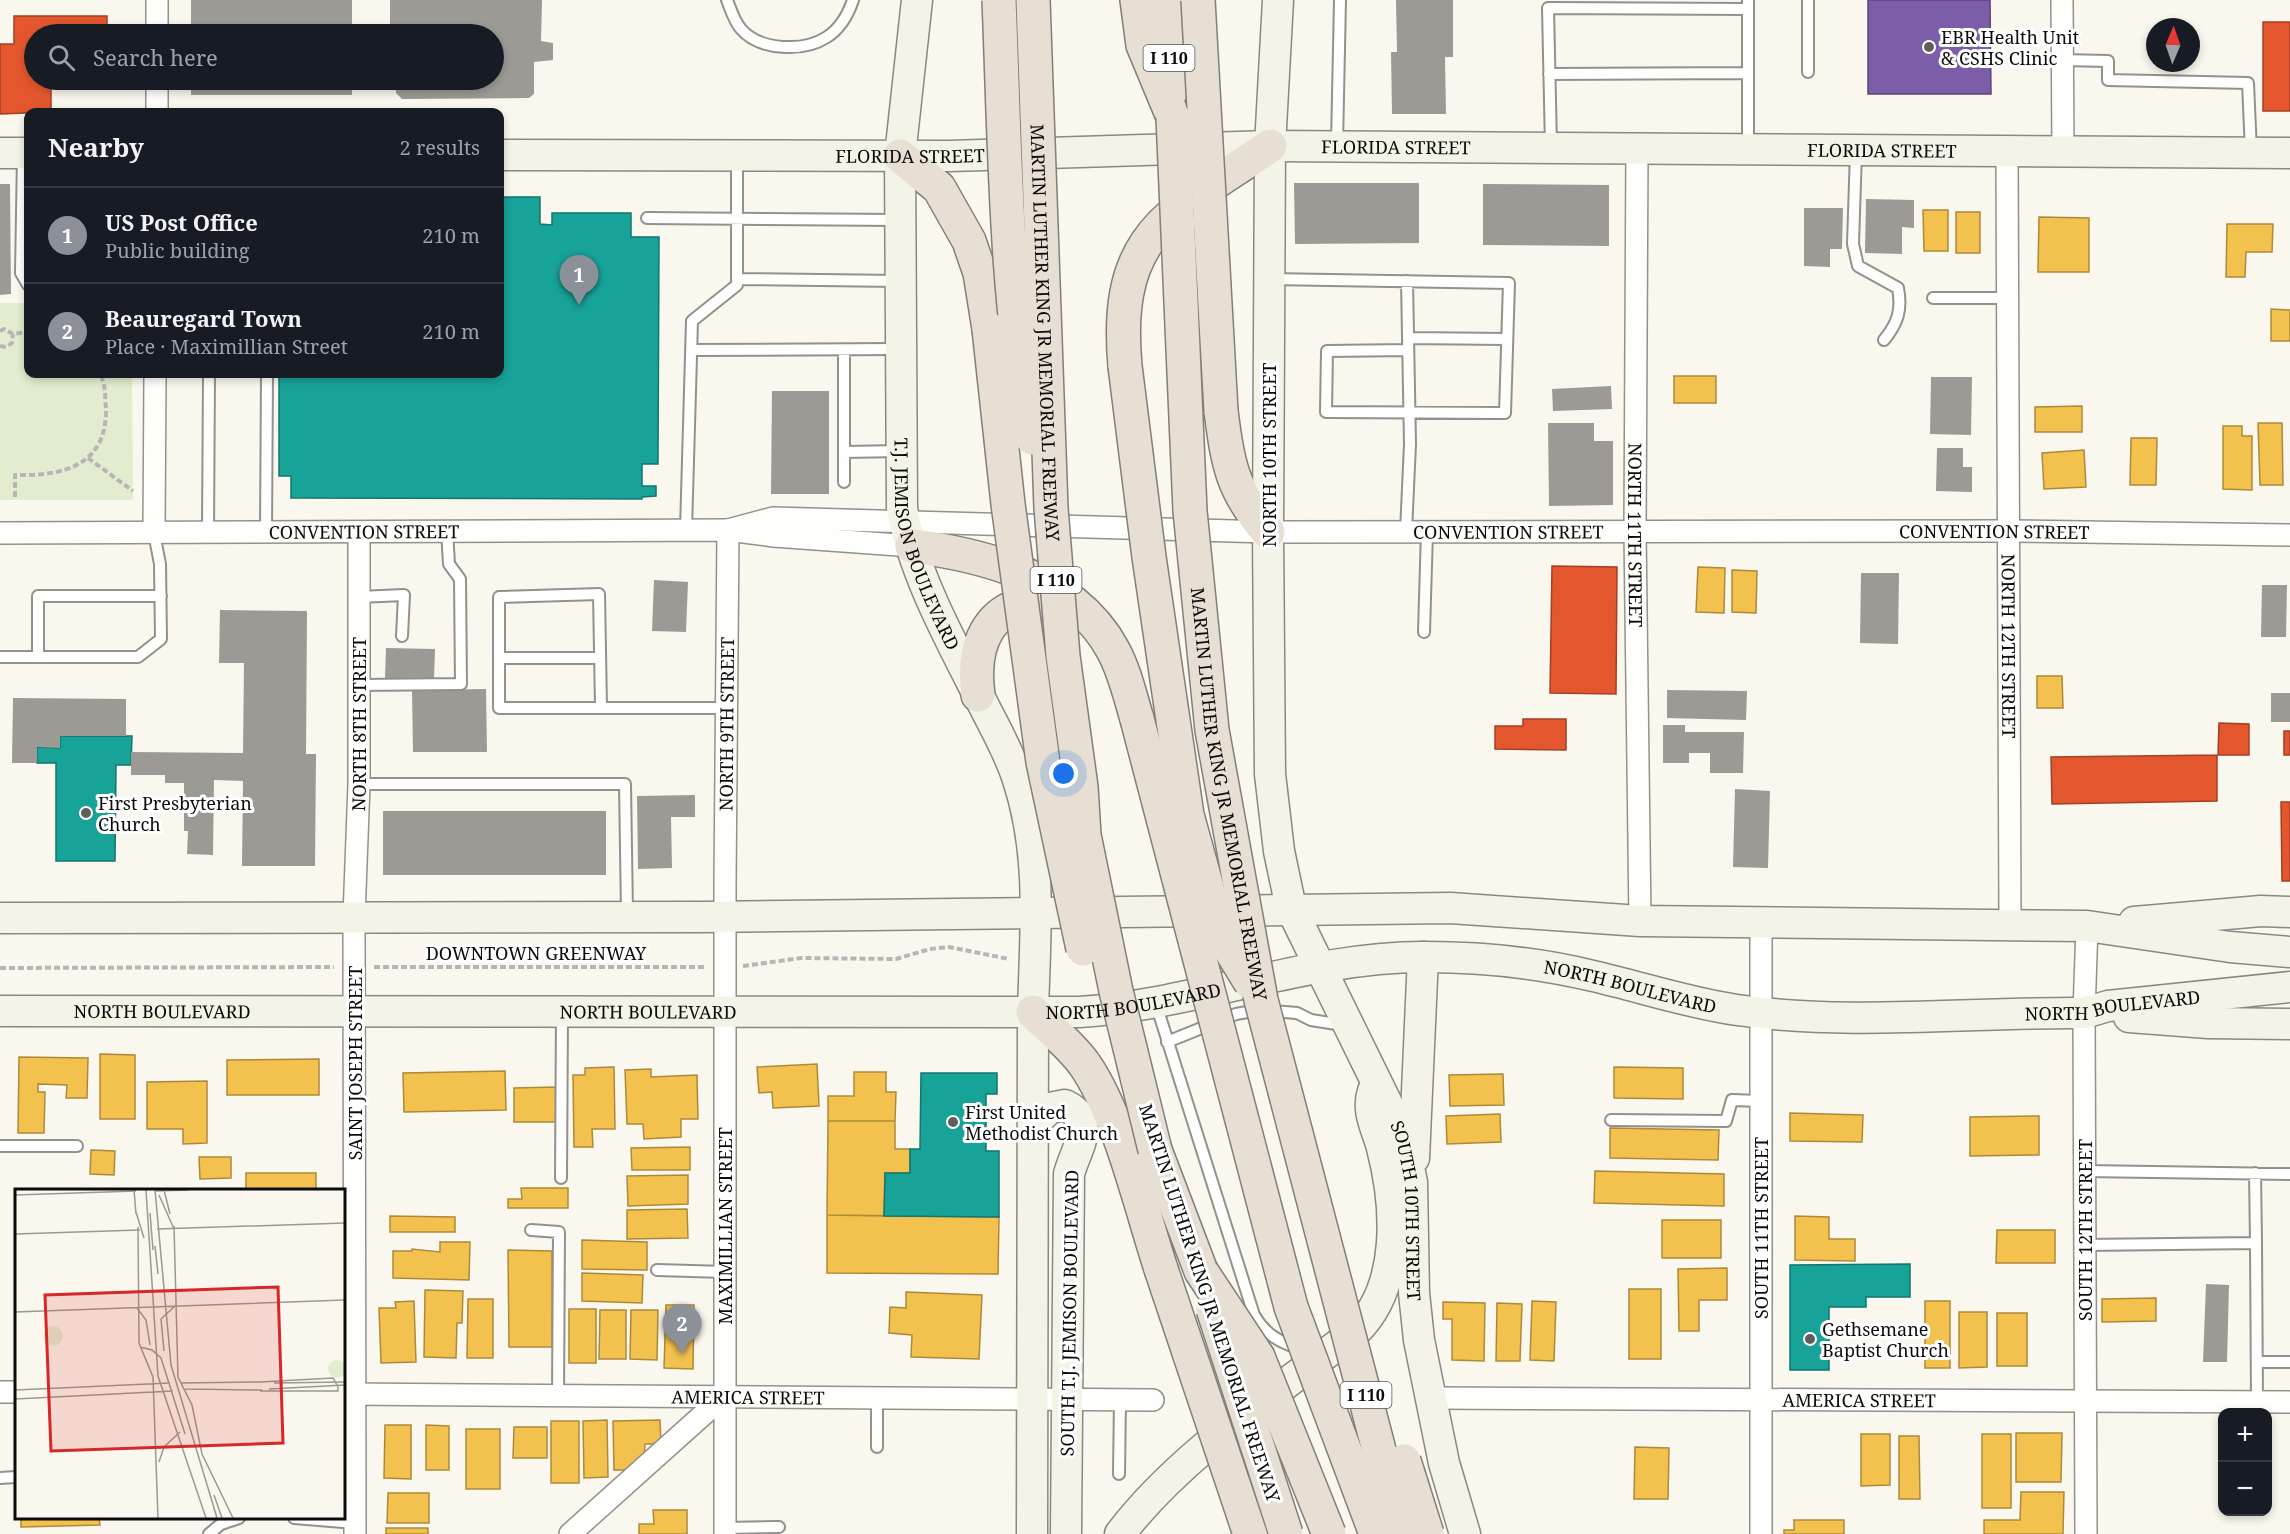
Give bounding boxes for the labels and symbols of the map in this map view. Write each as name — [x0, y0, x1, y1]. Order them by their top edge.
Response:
north arrow — [2146, 18, 2200, 72]
place label: EBR Health Unit & CSHS Clinic — [1941, 25, 2079, 70]
marker: EBR Health Unit & CSHS Clinic — [1922, 40, 1936, 54]
road number: I 110 — [1144, 45, 1194, 71]
street label: MARTIN LUTHER KING JR MEMORIAL FREEWAY — [1025, 124, 1066, 543]
street label: FLORIDA STREET — [1321, 134, 1471, 159]
street label: FLORIDA STREET — [1807, 138, 1957, 163]
street label: FLORIDA STREET — [835, 143, 985, 168]
pin: 1 — [560, 256, 598, 305]
street label: NORTH 10TH STREET — [1257, 363, 1281, 547]
street label: T.J. JEMISON BOULEVARD — [890, 438, 965, 654]
street label: NORTH 11TH STREET — [1623, 443, 1648, 627]
street label: CONVENTION STREET — [269, 519, 459, 544]
street label: CONVENTION STREET — [1899, 519, 2090, 544]
street label: CONVENTION STREET — [1413, 520, 1603, 544]
street label: NORTH 12TH STREET — [1997, 554, 2021, 738]
road number: I 110 — [1030, 567, 1082, 593]
street label: MARTIN LUTHER KING JR MEMORIAL FREEWAY — [1186, 586, 1273, 1003]
street label: NORTH 8TH STREET — [346, 637, 371, 812]
street label: NORTH 9TH STREET — [714, 637, 739, 811]
your location — [1049, 759, 1078, 788]
place label: First Presbyterian Church — [98, 791, 252, 836]
marker: First Presbyterian Church — [79, 806, 93, 820]
street label: DOWNTOWN GREENWAY — [426, 941, 647, 965]
street label: NORTH BOULEVARD — [1542, 954, 1719, 1018]
street label: SAINT JOSEPH STREET — [343, 966, 367, 1160]
street label: NORTH BOULEVARD — [1045, 977, 1223, 1024]
street label: NORTH BOULEVARD — [2024, 984, 2201, 1026]
street label: NORTH BOULEVARD — [73, 999, 251, 1023]
street label: NORTH BOULEVARD — [559, 1000, 737, 1024]
place label: First United Methodist Church — [965, 1100, 1118, 1145]
street label: MARTIN LUTHER KING JR MEMORIAL FREEWAY — [1134, 1101, 1286, 1506]
marker: First United Methodist Church — [946, 1115, 960, 1129]
street label: SOUTH 10TH STREET — [1385, 1116, 1427, 1302]
street label: MAXIMILLIAN STREET — [713, 1127, 737, 1325]
street label: SOUTH 11TH STREET — [1749, 1137, 1773, 1319]
street label: SOUTH 12TH STREET — [2073, 1139, 2097, 1321]
street label: SOUTH T.J. JEMISON BOULEVARD — [1055, 1169, 1083, 1457]
inset map — [15, 1189, 345, 1519]
pin: 2 — [662, 1304, 702, 1354]
place label: Gethsemane Baptist Church — [1822, 1317, 1949, 1362]
marker: Gethsemane Baptist Church — [1803, 1332, 1817, 1346]
road number: I 110 — [1340, 1382, 1392, 1408]
street label: AMERICA STREET — [671, 1384, 825, 1410]
street label: AMERICA STREET — [1782, 1388, 1936, 1412]

